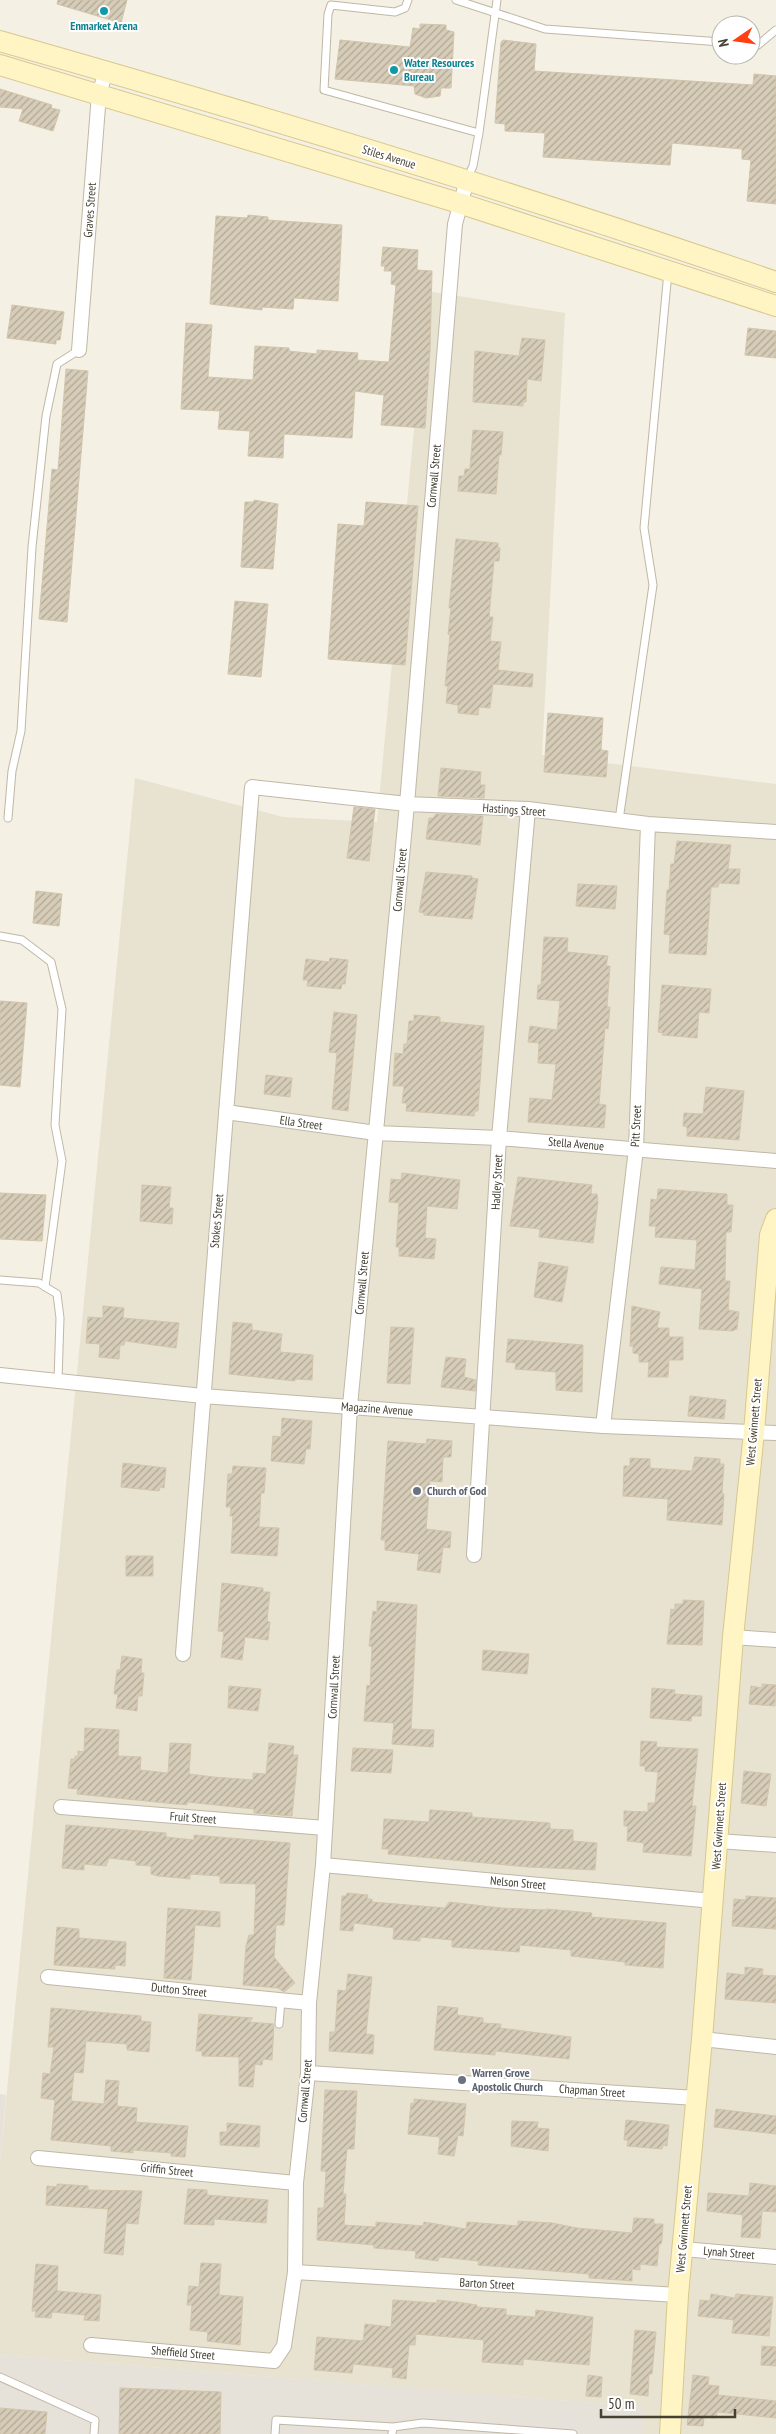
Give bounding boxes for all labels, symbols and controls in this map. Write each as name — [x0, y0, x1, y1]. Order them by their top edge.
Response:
marker: Enmarket Arena — [98, 5, 110, 17]
north arrow — [711, 15, 761, 65]
place label: Enmarket Arena — [70, 18, 138, 33]
text: N — [714, 37, 733, 49]
place label: Water Resources Bureau — [403, 55, 474, 84]
marker: Water Resources Bureau — [388, 64, 400, 76]
street label: Stiles Avenue — [360, 141, 418, 172]
street label: Graves Street — [80, 181, 99, 238]
street label: Cornwall Street — [423, 443, 444, 508]
street label: Hastings Street — [482, 800, 547, 819]
street label: Cornwall Street — [389, 847, 410, 912]
street label: Pitt Street — [627, 1104, 644, 1147]
street label: Ella Street — [279, 1112, 324, 1133]
street label: Stella Avenue — [547, 1134, 605, 1153]
street label: Hadley Street — [488, 1153, 505, 1210]
street label: Stokes Street — [207, 1192, 226, 1249]
street label: Cornwall Street — [351, 1250, 372, 1315]
street label: West Gwinnett Street — [742, 1377, 765, 1466]
street label: Magazine Avenue — [341, 1399, 414, 1419]
place label: Church of God — [427, 1483, 486, 1498]
marker: Church of God — [411, 1485, 423, 1497]
street label: Cornwall Street — [324, 1654, 343, 1719]
street label: West Gwinnett Street — [708, 1781, 729, 1870]
street label: Fruit Street — [169, 1808, 218, 1827]
street label: Nelson Street — [489, 1873, 547, 1892]
street label: Dutton Street — [150, 1979, 208, 2000]
street label: Cornwall Street — [294, 2058, 315, 2123]
place label: Warren Grove Apostolic Church — [471, 2065, 543, 2094]
marker: Warren Grove Apostolic Church — [456, 2074, 468, 2086]
street label: Chapman Street — [559, 2081, 626, 2100]
street label: Griffin Street — [140, 2159, 195, 2180]
street label: West Gwinnett Street — [672, 2184, 695, 2273]
street label: Lynah Street — [703, 2243, 756, 2262]
street label: Barton Street — [459, 2275, 516, 2292]
street label: Sheffield Street — [150, 2342, 216, 2363]
scale bar — [601, 2386, 735, 2418]
text: 50 m — [608, 2394, 634, 2413]

